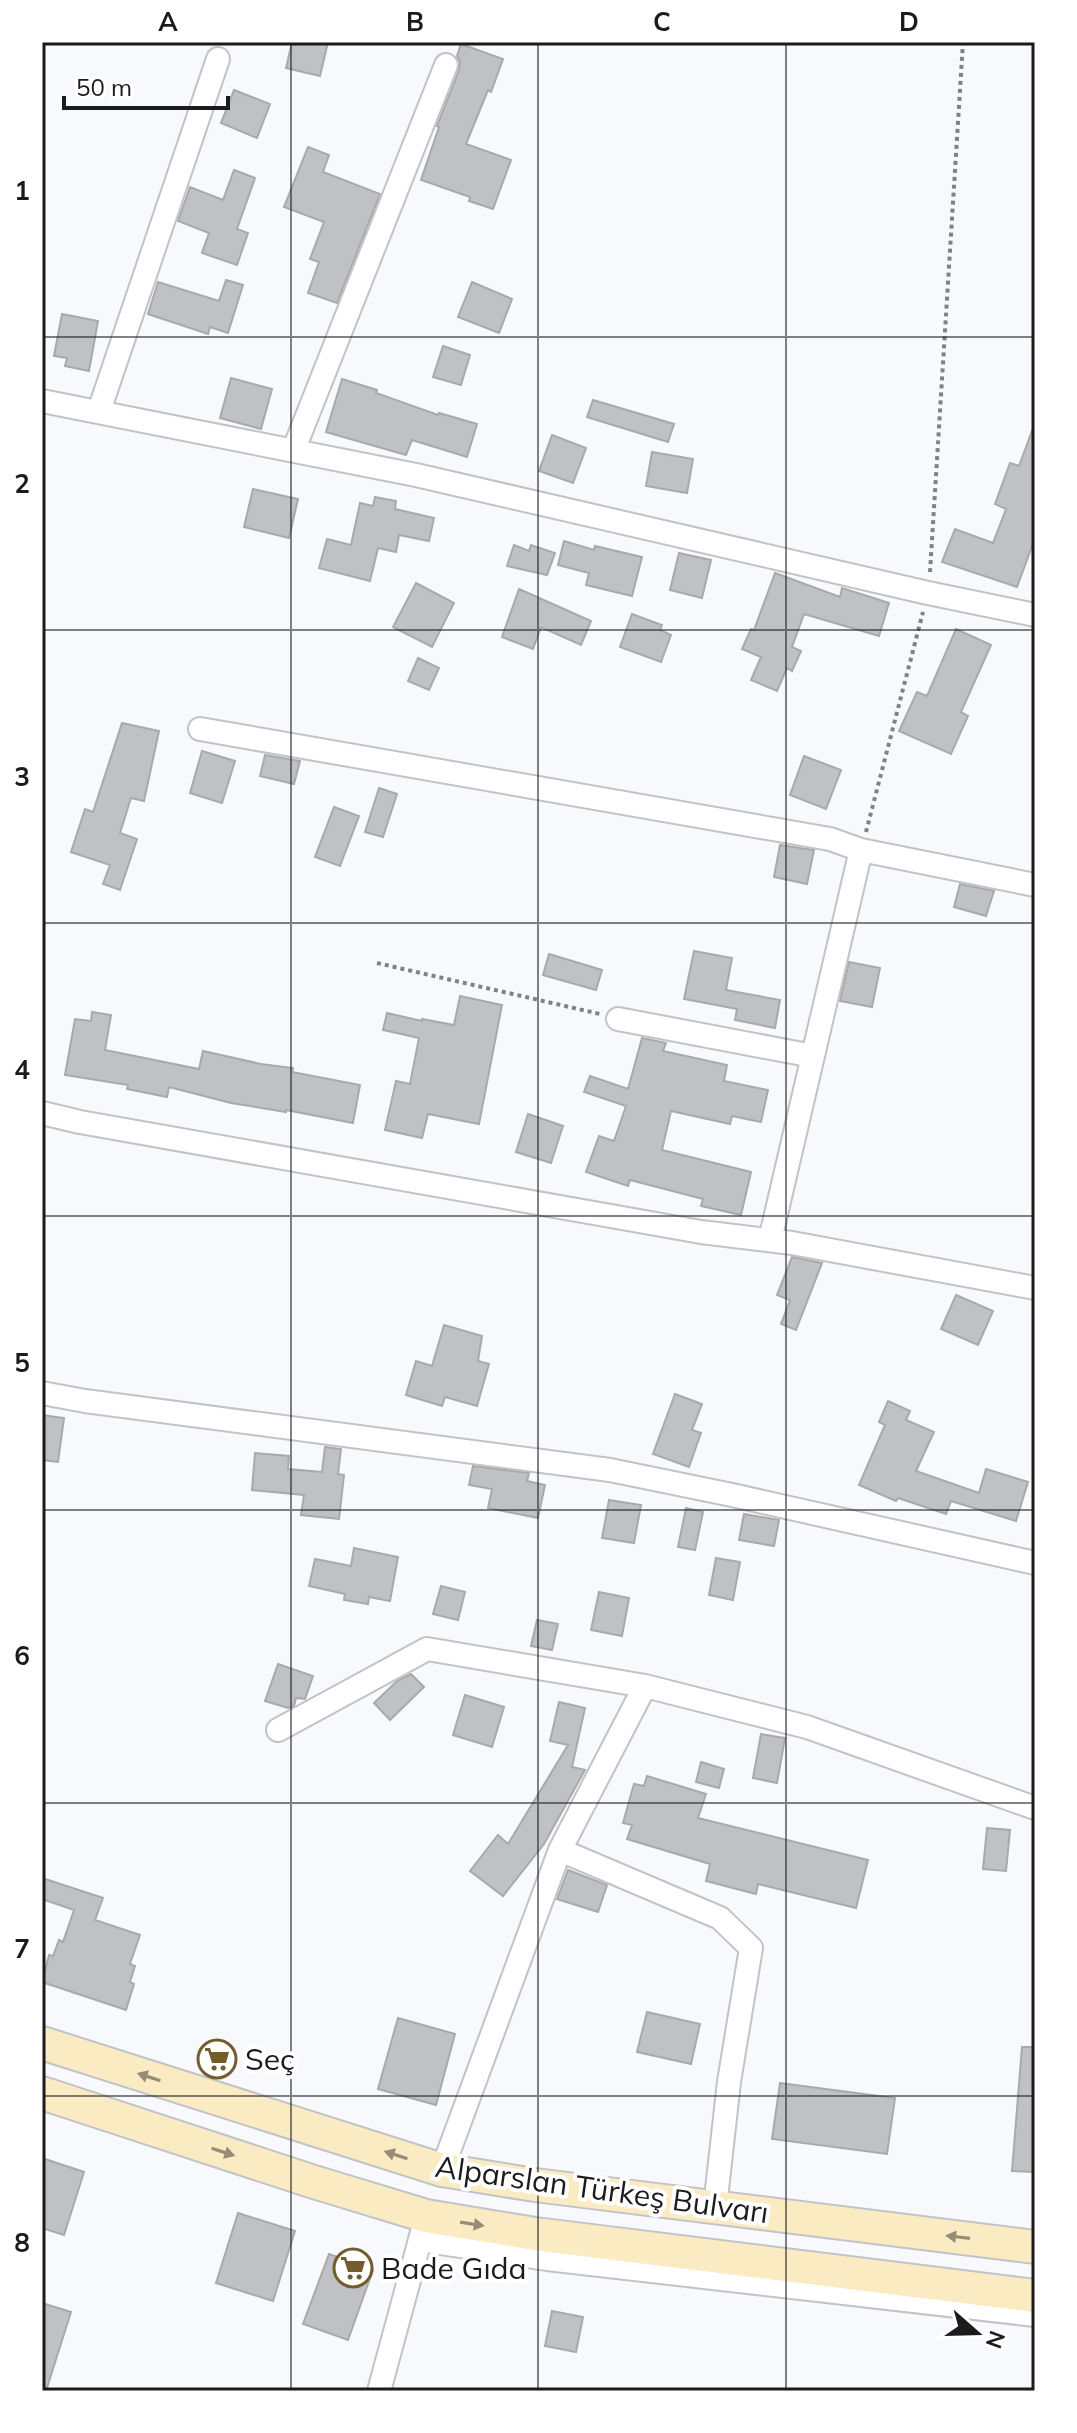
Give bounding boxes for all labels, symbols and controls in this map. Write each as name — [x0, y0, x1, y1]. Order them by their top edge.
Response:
text: A — [158, 5, 178, 38]
text: B — [406, 5, 424, 38]
text: C — [653, 5, 671, 38]
text: D — [899, 5, 919, 38]
scale bar — [64, 60, 228, 110]
text: 50 m — [76, 72, 132, 102]
text: 1 — [14, 174, 30, 207]
text: 2 — [14, 467, 30, 500]
text: 3 — [14, 760, 30, 793]
text: 4 — [14, 1053, 30, 1086]
text: 5 — [14, 1346, 30, 1379]
text: 6 — [14, 1639, 30, 1672]
text: 7 — [14, 1932, 30, 1965]
supermarket icon: Seç — [196, 2038, 238, 2080]
place label: Seç — [245, 2040, 295, 2078]
one-way arrow — [136, 2070, 160, 2082]
one-way arrow — [211, 2147, 235, 2159]
street label: Alparslan Türkeş Bulvarı — [433, 2147, 771, 2231]
one-way arrow — [384, 2148, 408, 2161]
one-way arrow — [460, 2218, 485, 2230]
text: 8 — [14, 2226, 30, 2259]
one-way arrow — [945, 2231, 970, 2244]
supermarket icon: Bade Gıda — [332, 2247, 374, 2289]
place label: Bade Gıda — [381, 2249, 527, 2287]
north arrow — [937, 2293, 1017, 2373]
text: N — [980, 2327, 1012, 2352]

